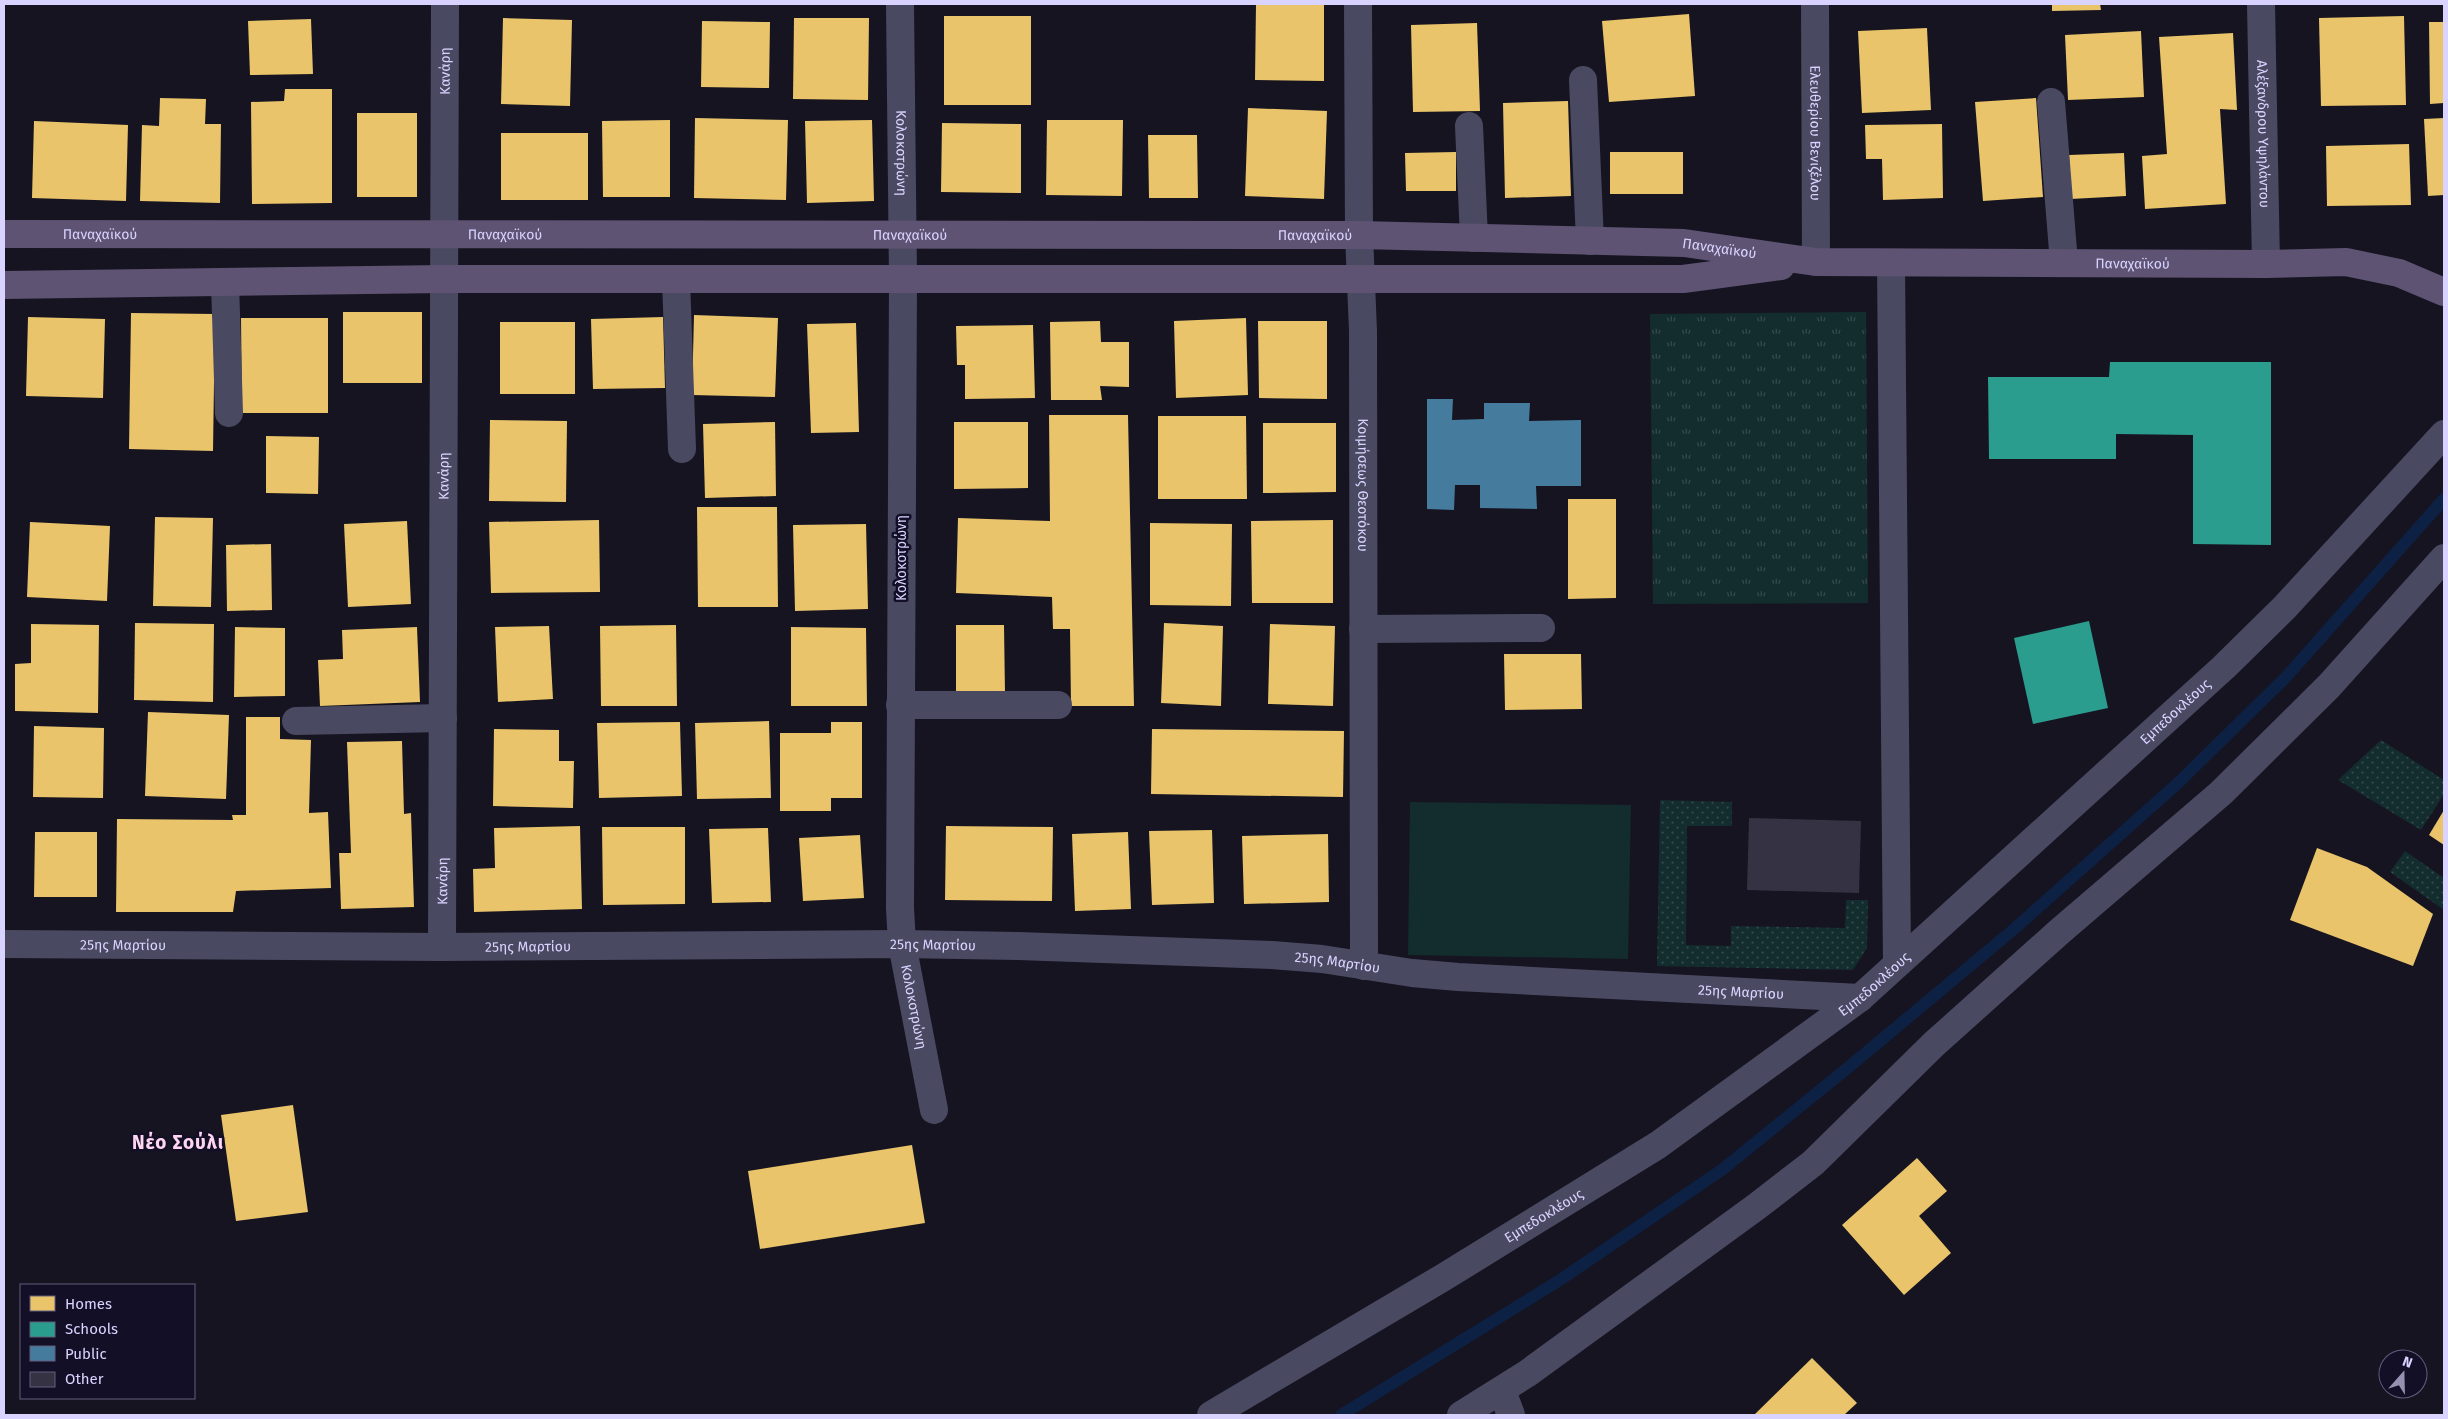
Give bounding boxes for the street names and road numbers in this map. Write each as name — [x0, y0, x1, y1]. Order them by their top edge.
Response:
street label: Κανάρη — [437, 47, 454, 95]
street label: Αλέξανδρου Υψηλάντου — [2253, 60, 2273, 208]
street label: Ελευθερίου Βενιζέλου — [1806, 65, 1824, 201]
street label: Κολοκοτρώνη — [892, 110, 910, 196]
street label: Παναχαϊκού — [63, 226, 137, 243]
street label: Παναχαϊκού — [468, 226, 542, 243]
street label: Παναχαϊκού — [873, 227, 947, 244]
street label: Παναχαϊκού — [1278, 227, 1352, 244]
street label: Παναχαϊκού — [1681, 235, 1758, 262]
street label: Παναχαϊκού — [2095, 255, 2170, 273]
street label: Κοιμήσεως Θεοτόκου — [1354, 418, 1371, 552]
street label: Κανάρη — [435, 452, 453, 500]
street label: Κολοκοτρώνη — [893, 515, 910, 601]
street label: Εμπεδοκλέους — [2137, 675, 2215, 748]
street label: Κανάρη — [434, 857, 451, 905]
street label: 25ης Μαρτίου — [890, 936, 976, 954]
street label: 25ης Μαρτίου — [80, 937, 166, 954]
street label: 25ης Μαρτίου — [485, 938, 571, 956]
street label: Εμπεδοκλέους — [1835, 948, 1914, 1020]
street label: 25ης Μαρτίου — [1294, 949, 1381, 977]
street label: Κολοκοτρώνη — [897, 963, 930, 1051]
street label: 25ης Μαρτίου — [1698, 982, 1784, 1003]
street label: Εμπεδοκλέους — [1501, 1185, 1587, 1247]

